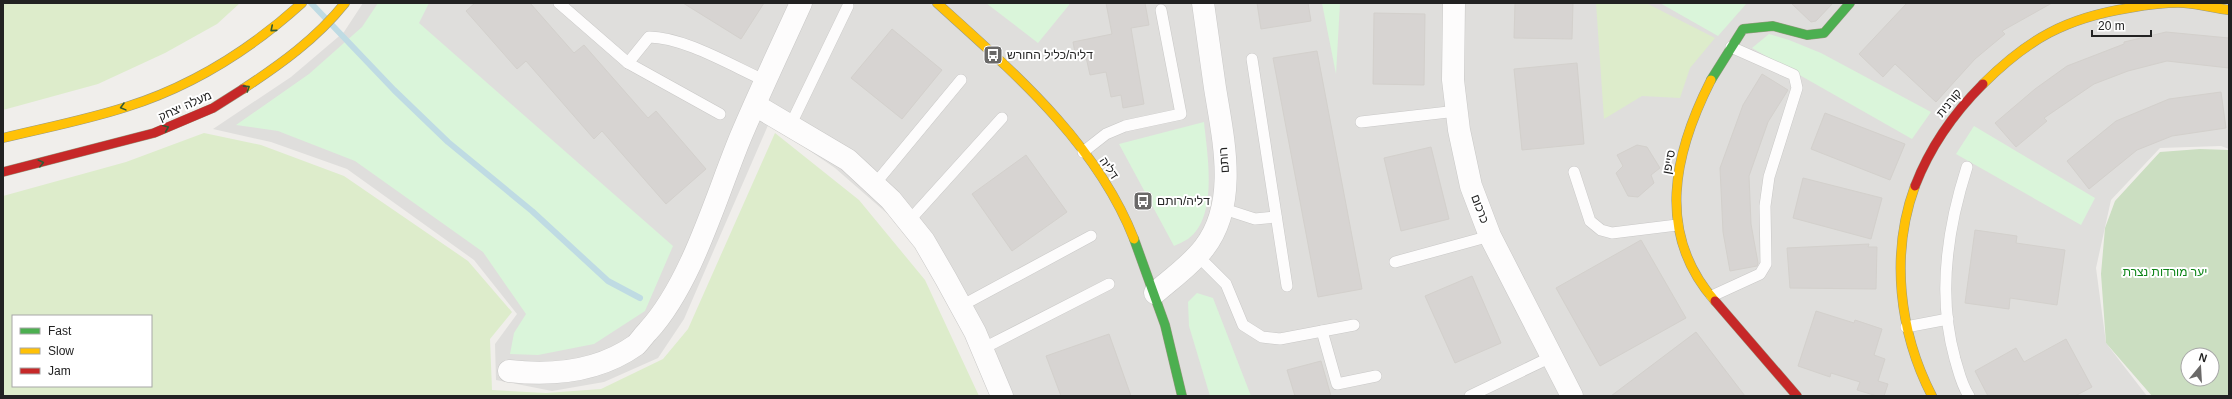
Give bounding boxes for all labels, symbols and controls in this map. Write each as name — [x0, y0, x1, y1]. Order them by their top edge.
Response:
scale bar — [2092, 12, 2151, 38]
text: 20 m — [2098, 19, 2125, 33]
one-way arrow — [270, 25, 277, 32]
bus stop icon: דליה/כליל החורש — [982, 44, 1004, 66]
place label: דליה/כליל החורש — [1007, 48, 1093, 62]
one-way arrow — [243, 86, 250, 93]
street label: קורנית — [1933, 86, 1965, 120]
street label: מעלה יצחק — [156, 88, 214, 124]
one-way arrow — [120, 102, 127, 111]
one-way arrow — [162, 125, 169, 133]
street label: רותם — [1216, 147, 1232, 173]
street label: סייפן — [1660, 149, 1678, 175]
street label: דליה — [1097, 154, 1122, 182]
one-way arrow — [38, 159, 44, 167]
bus stop icon: דליה/רותם — [1132, 190, 1154, 212]
street label: כרכום — [1468, 193, 1492, 225]
place label: דליה/רותם — [1157, 194, 1210, 208]
park label: יער מורדות נצרת — [2123, 265, 2207, 279]
legend — [12, 315, 152, 387]
text: Fast — [48, 324, 72, 338]
text: Slow — [48, 344, 74, 358]
north arrow — [2180, 347, 2220, 387]
text: N — [2197, 351, 2209, 364]
text: Jam — [48, 364, 71, 378]

